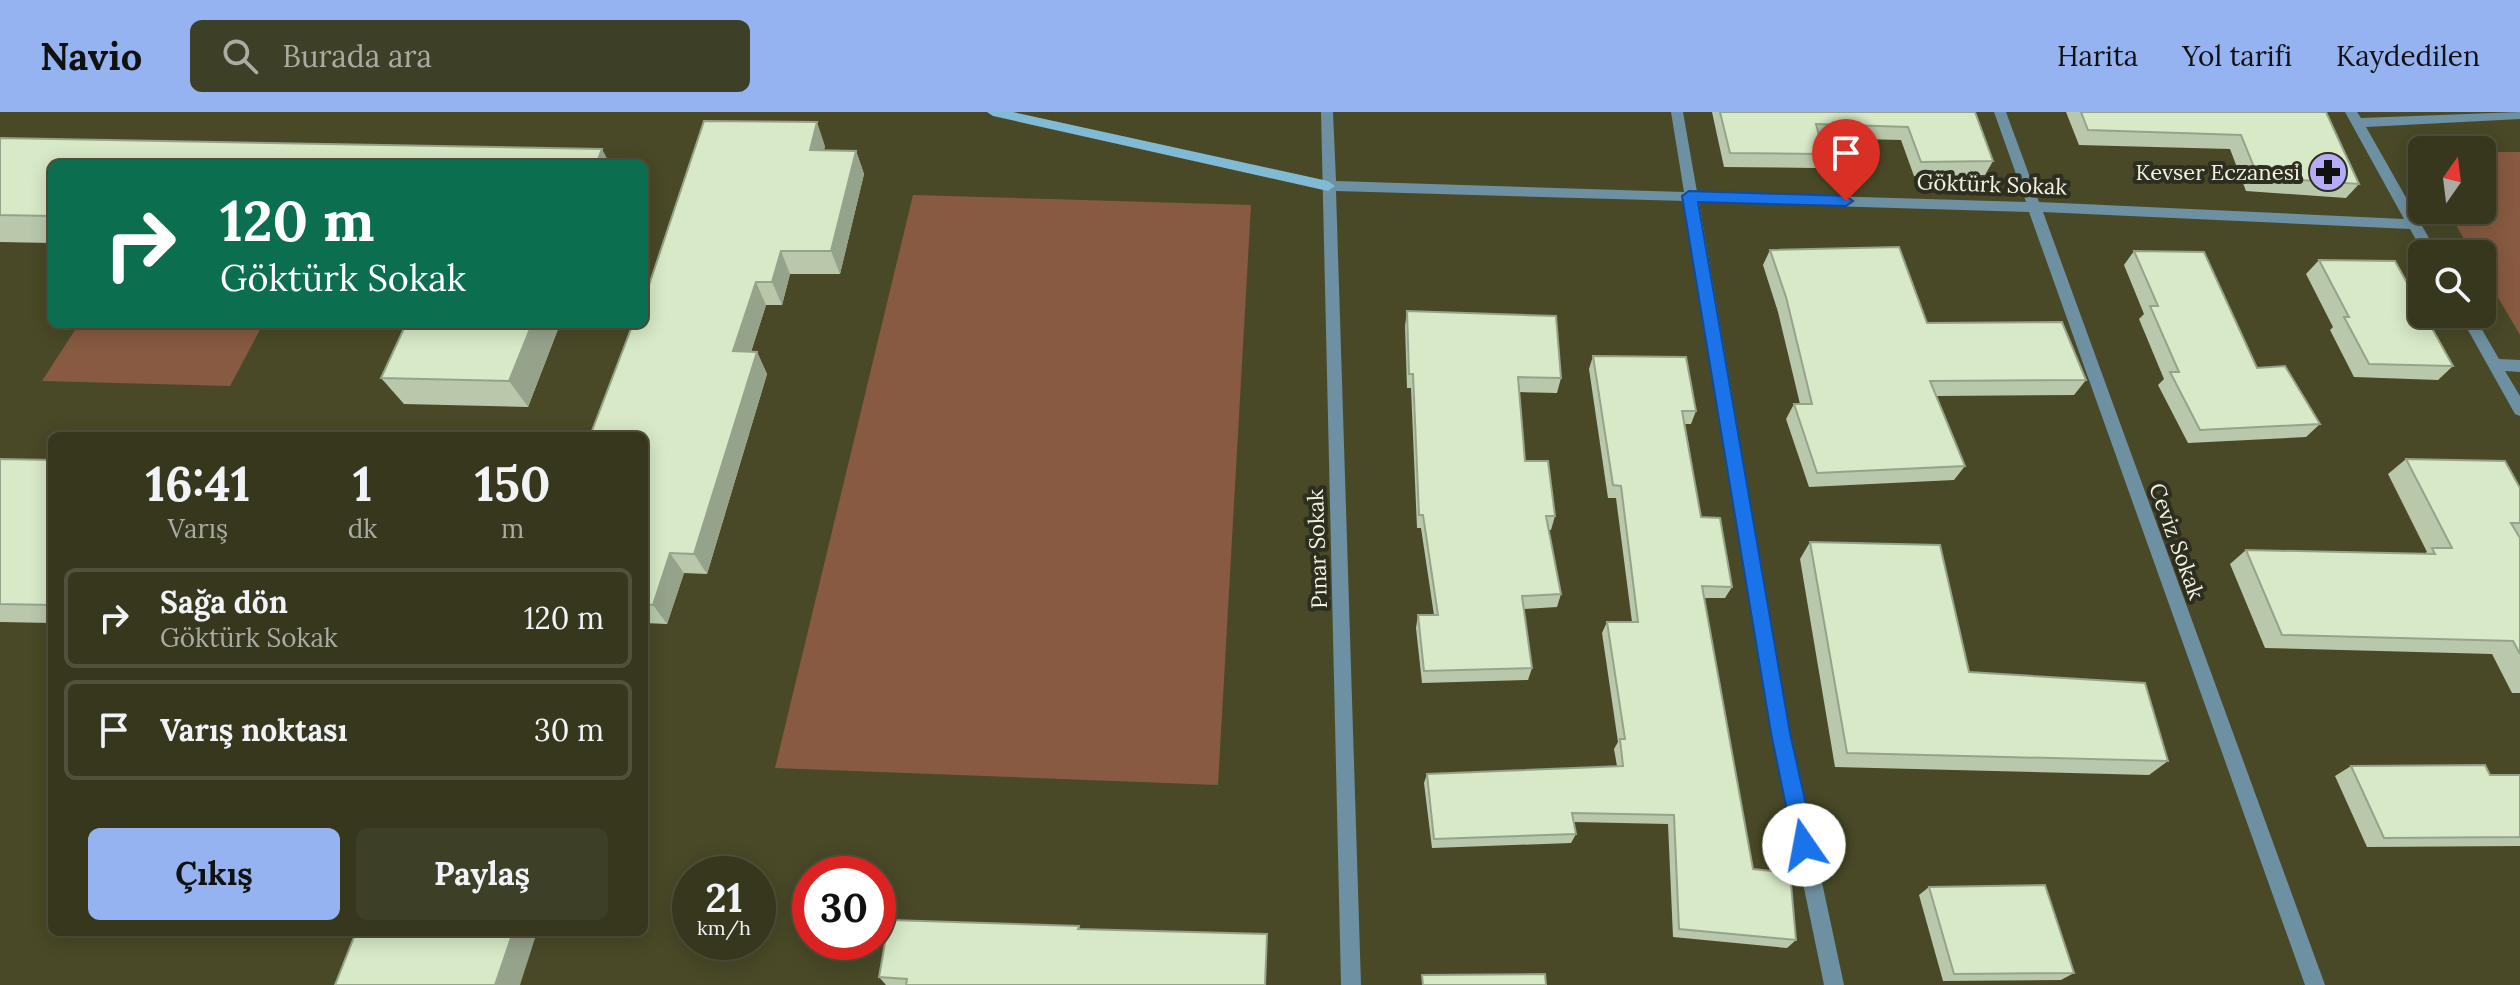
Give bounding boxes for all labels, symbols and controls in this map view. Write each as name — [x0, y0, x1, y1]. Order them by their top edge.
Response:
search box — [190, 20, 750, 92]
text: Navio — [40, 32, 142, 80]
icon: search — [218, 34, 262, 78]
text: Burada ara — [282, 37, 432, 75]
text: Harita — [2057, 38, 2138, 74]
text: Yol tarifi — [2182, 38, 2292, 74]
text: Kaydedilen — [2336, 38, 2480, 74]
pin — [1812, 119, 1880, 201]
icon: arrive — [1824, 131, 1868, 175]
north arrow — [2408, 136, 2496, 224]
map controls — [2408, 136, 2496, 328]
pharmacy icon: Kevser Eczanesi — [2307, 151, 2349, 193]
place label: Kevser Eczanesi — [2135, 158, 2300, 186]
street label: Göktürk Sokak — [1916, 167, 2068, 201]
text: 120 m — [220, 185, 374, 256]
icon: right — [88, 192, 192, 296]
button: search — [2408, 240, 2496, 328]
text: Göktürk Sokak — [220, 255, 466, 301]
text: 16:41 — [145, 453, 250, 514]
text: 1 — [353, 453, 372, 514]
text: 150 — [475, 453, 551, 514]
street label: Ceviz Sokak — [2143, 479, 2211, 603]
street label: Pınar Sokak — [1301, 488, 1333, 609]
text: Varış — [168, 512, 228, 545]
text: dk — [348, 512, 377, 545]
text: m — [501, 512, 524, 545]
text: Sağa dön — [160, 583, 288, 621]
icon: right — [92, 596, 136, 640]
text: 120 m — [524, 599, 604, 637]
text: Göktürk Sokak — [160, 621, 338, 654]
icon: arrive — [92, 708, 136, 752]
text: Varış noktası — [160, 711, 347, 749]
text: 30 m — [534, 711, 604, 749]
position arrow — [1762, 803, 1846, 887]
button: Çıkış — [88, 828, 340, 920]
button: Paylaş — [356, 828, 608, 920]
speed limit sign: 30 — [792, 856, 896, 960]
text: 21 — [705, 872, 743, 923]
text: km/h — [697, 915, 751, 940]

